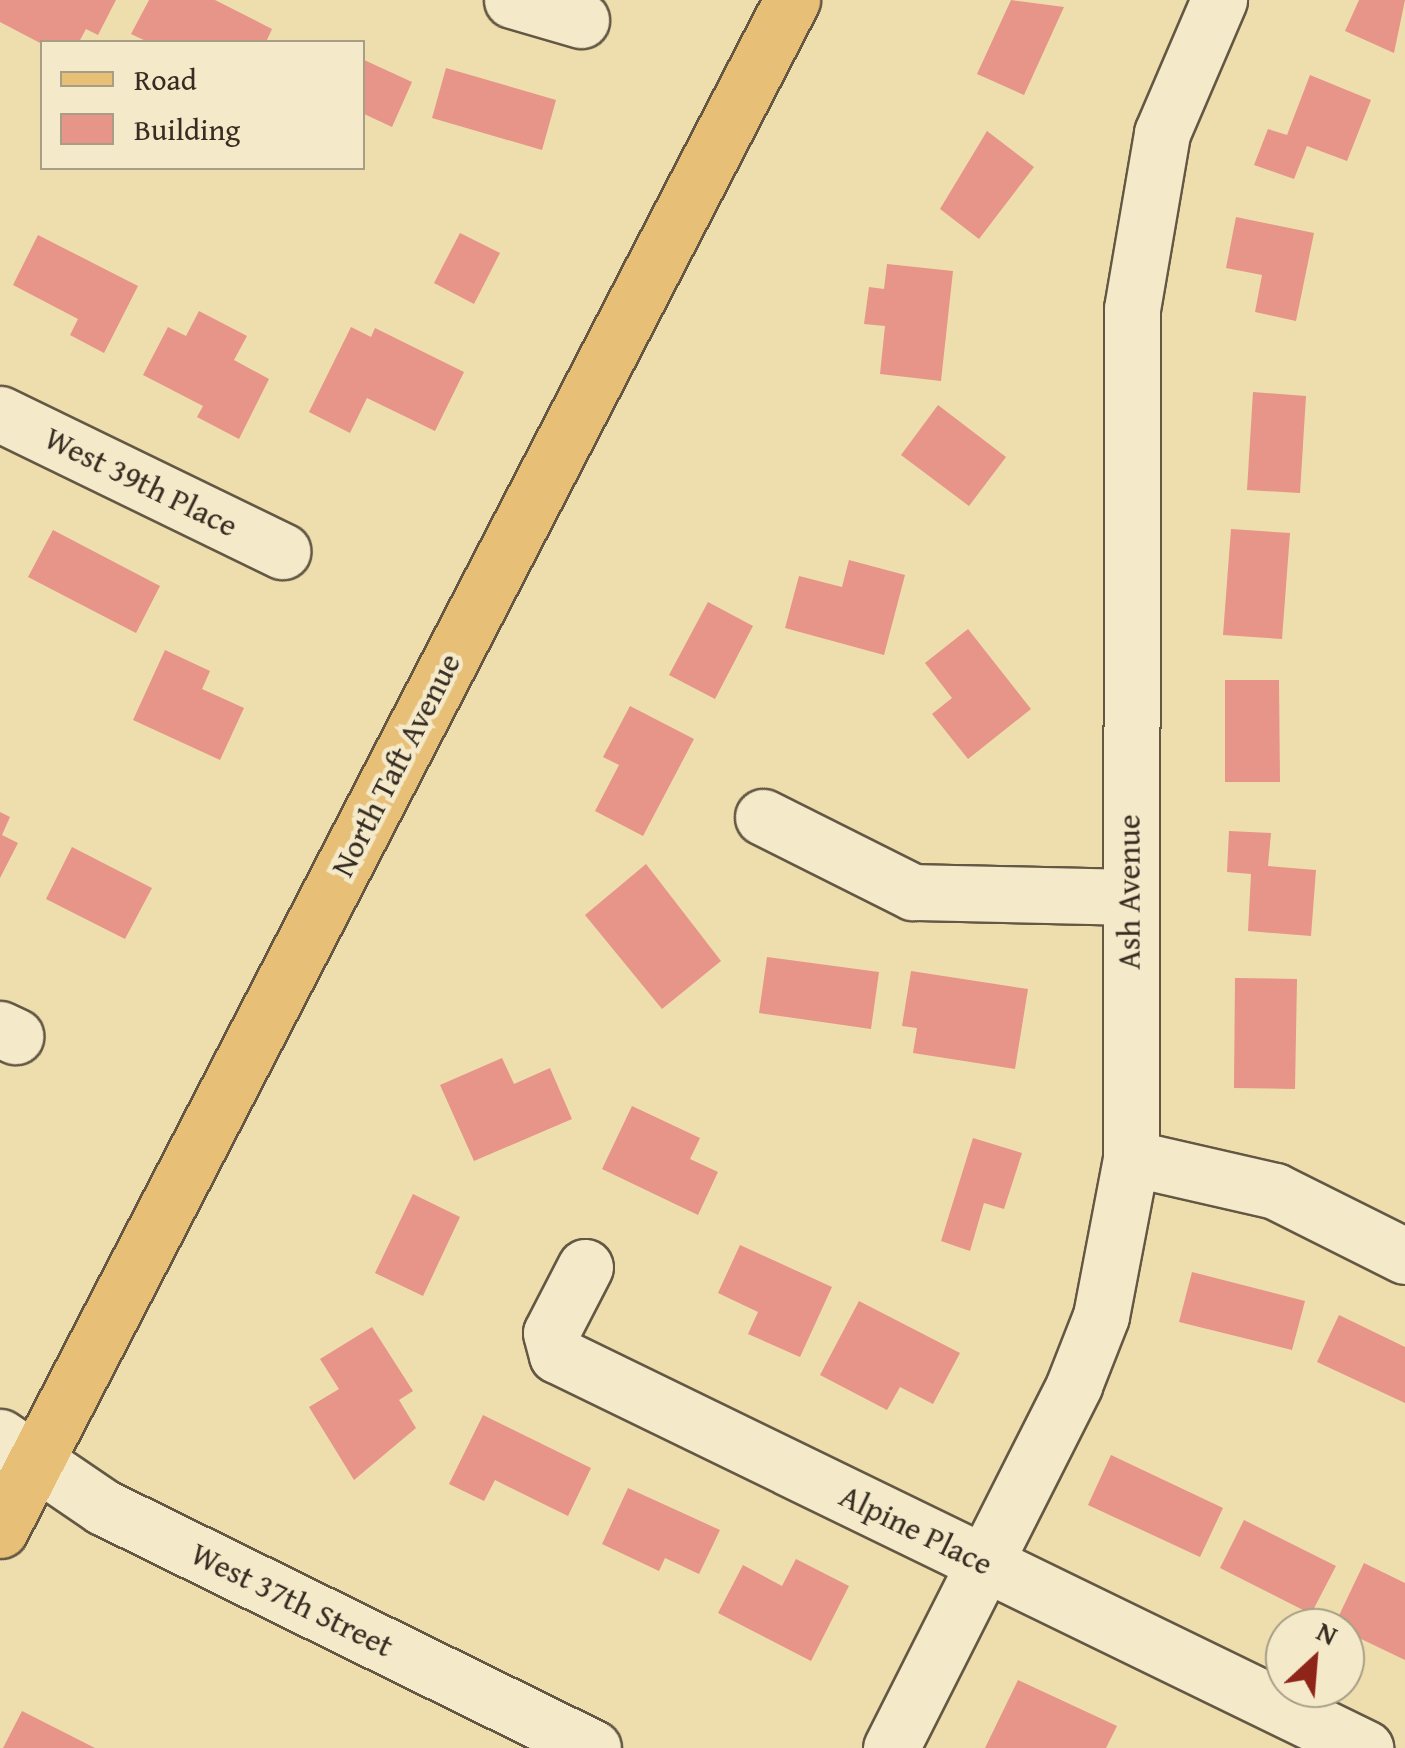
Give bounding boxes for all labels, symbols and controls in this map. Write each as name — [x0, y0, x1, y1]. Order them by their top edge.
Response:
legend — [40, 40, 365, 170]
text: Road — [134, 57, 197, 101]
text: Building — [134, 107, 240, 151]
street label: West 39th Place — [38, 419, 244, 545]
street label: North Taft Avenue — [323, 647, 469, 883]
street label: Ash Avenue — [1110, 814, 1148, 970]
street label: Alpine Place — [833, 1477, 999, 1583]
street label: West 37th Street — [185, 1535, 399, 1665]
north arrow — [1265, 1608, 1365, 1708]
text: N — [1310, 1610, 1345, 1655]

